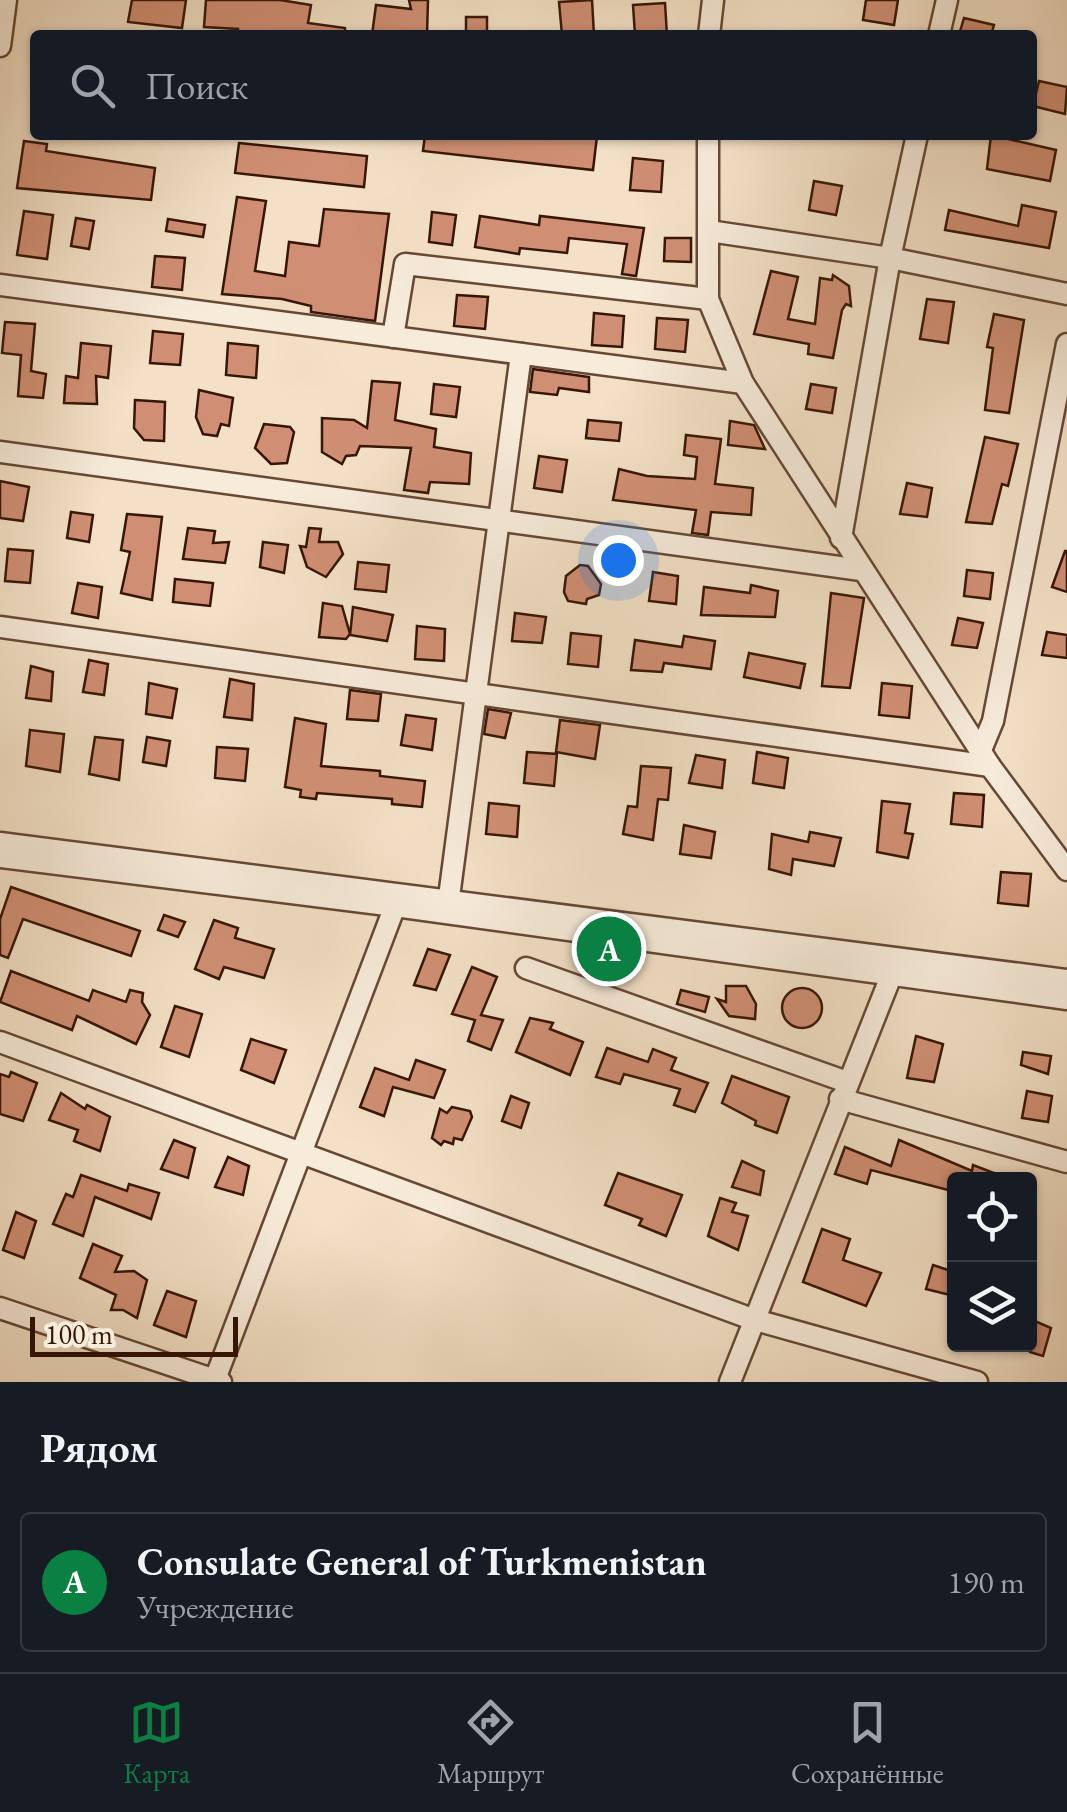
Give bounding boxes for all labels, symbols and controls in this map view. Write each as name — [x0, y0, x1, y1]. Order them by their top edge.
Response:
search box — [30, 30, 1037, 140]
icon: search — [65, 58, 120, 113]
text: Поиск — [145, 61, 248, 110]
your location — [593, 535, 644, 586]
pin: A — [576, 912, 642, 986]
map controls — [947, 1172, 1037, 1352]
button: locate — [947, 1172, 1037, 1262]
button: layers — [947, 1262, 1037, 1352]
scale bar — [30, 1312, 238, 1356]
text: 100 m — [45, 1316, 113, 1352]
text: Рядом — [40, 1420, 158, 1475]
text: Consulate General of Turkmenistan — [137, 1537, 707, 1586]
text: A — [63, 1561, 86, 1603]
text: 190 m — [948, 1561, 1025, 1603]
text: Учреждение — [137, 1586, 294, 1628]
tab: Карта — [123, 1695, 190, 1791]
tab: Маршрут — [437, 1695, 544, 1791]
tab: Сохранённые — [791, 1695, 944, 1791]

